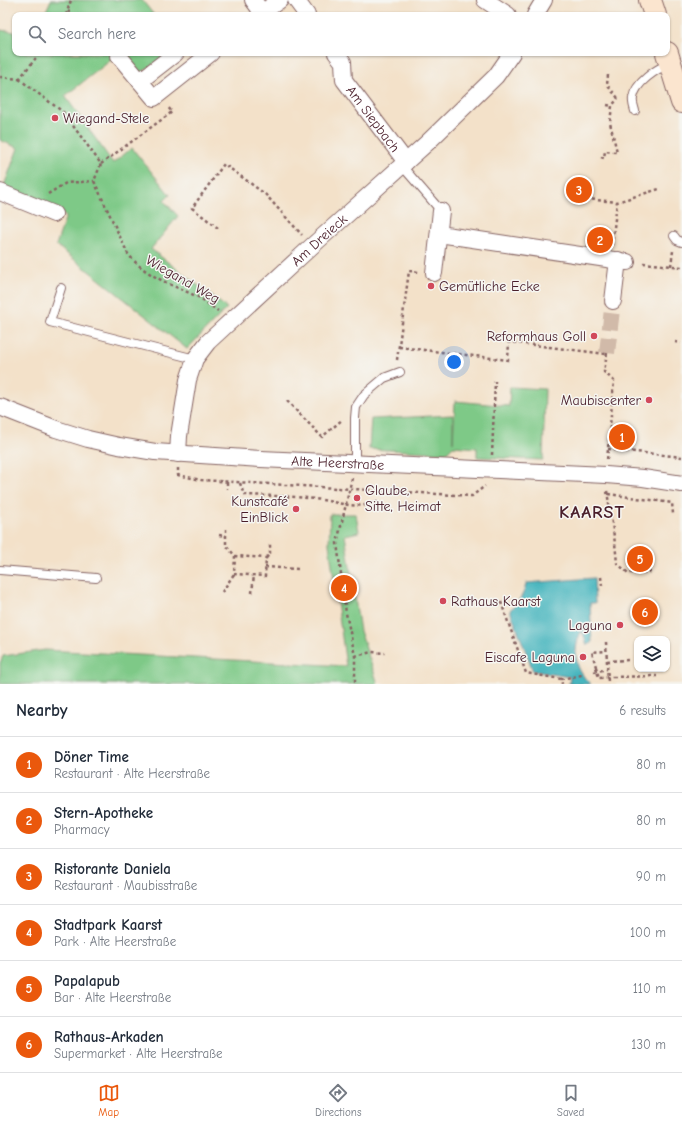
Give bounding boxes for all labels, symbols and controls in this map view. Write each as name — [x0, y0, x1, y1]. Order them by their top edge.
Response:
search box — [12, 12, 670, 56]
icon: search — [26, 23, 48, 45]
text: Search here — [58, 25, 136, 43]
street label: Am Siepbach — [342, 82, 403, 156]
place label: Wiegand-Stele — [63, 110, 149, 127]
marker: Wiegand-Stele — [50, 113, 60, 123]
pin: 3 — [566, 175, 592, 205]
street label: Am Dreieck — [288, 211, 351, 270]
pin: 2 — [587, 225, 613, 255]
street label: Wiegand Weg — [143, 251, 223, 307]
place label: Gemütliche Ecke — [439, 278, 540, 295]
marker: Gemütliche Ecke — [426, 281, 436, 291]
place label: Reformhaus Goll — [487, 328, 586, 345]
marker: Reformhaus Goll — [589, 331, 599, 341]
your location — [444, 352, 464, 372]
place label: Maubiscenter — [561, 392, 641, 409]
marker: Maubiscenter — [644, 395, 654, 405]
pin: 1 — [609, 422, 635, 452]
street label: Alte Heerstraße — [291, 452, 385, 474]
place label: Glaube, Sitte, Heimat — [365, 482, 442, 515]
place label: Kunstcafé EinBlick — [231, 493, 288, 526]
marker: Glaube, Sitte, Heimat — [352, 493, 362, 503]
district label: KAARST — [559, 502, 625, 523]
marker: Kunstcafé EinBlick — [291, 504, 301, 514]
pin: 5 — [627, 544, 653, 574]
pin: 4 — [331, 573, 357, 603]
place label: Rathaus Kaarst — [451, 593, 541, 610]
marker: Rathaus Kaarst — [438, 596, 448, 606]
pin: 6 — [632, 597, 658, 627]
place label: Laguna — [568, 617, 612, 634]
marker: Laguna — [615, 620, 625, 630]
map controls — [634, 636, 670, 672]
button: layers — [634, 636, 670, 672]
place label: Eiscafe Laguna — [485, 649, 575, 666]
marker: Eiscafe Laguna — [578, 652, 588, 662]
text: Nearby — [16, 701, 67, 720]
text: 6 results — [619, 703, 666, 718]
text: Döner Time — [54, 748, 129, 766]
text: 1 — [26, 757, 32, 772]
text: 80 m — [636, 757, 666, 772]
text: Restaurant · Alte Heerstraße — [54, 766, 210, 781]
text: Stern-Apotheke — [54, 804, 153, 822]
text: 2 — [26, 813, 32, 828]
text: 80 m — [636, 813, 666, 828]
text: Pharmacy — [54, 822, 110, 837]
text: Ristorante Daniela — [54, 860, 171, 878]
text: 3 — [26, 869, 32, 884]
text: 90 m — [636, 869, 666, 884]
text: Restaurant · Maubisstraße — [54, 878, 197, 893]
text: Stadtpark Kaarst — [54, 916, 162, 934]
text: 4 — [26, 925, 32, 940]
text: 100 m — [630, 925, 666, 940]
text: Park · Alte Heerstraße — [54, 934, 176, 949]
text: Papalapub — [54, 972, 120, 990]
text: 5 — [26, 981, 32, 996]
text: 110 m — [633, 981, 666, 996]
text: Bar · Alte Heerstraße — [54, 990, 171, 1005]
text: Rathaus-Arkaden — [54, 1028, 164, 1046]
text: 6 — [26, 1037, 32, 1052]
text: 130 m — [631, 1037, 666, 1052]
text: Supermarket · Alte Heerstraße — [54, 1046, 223, 1061]
tab: Map — [98, 1082, 120, 1119]
tab: Directions — [315, 1082, 362, 1119]
tab: Saved — [557, 1082, 584, 1119]

